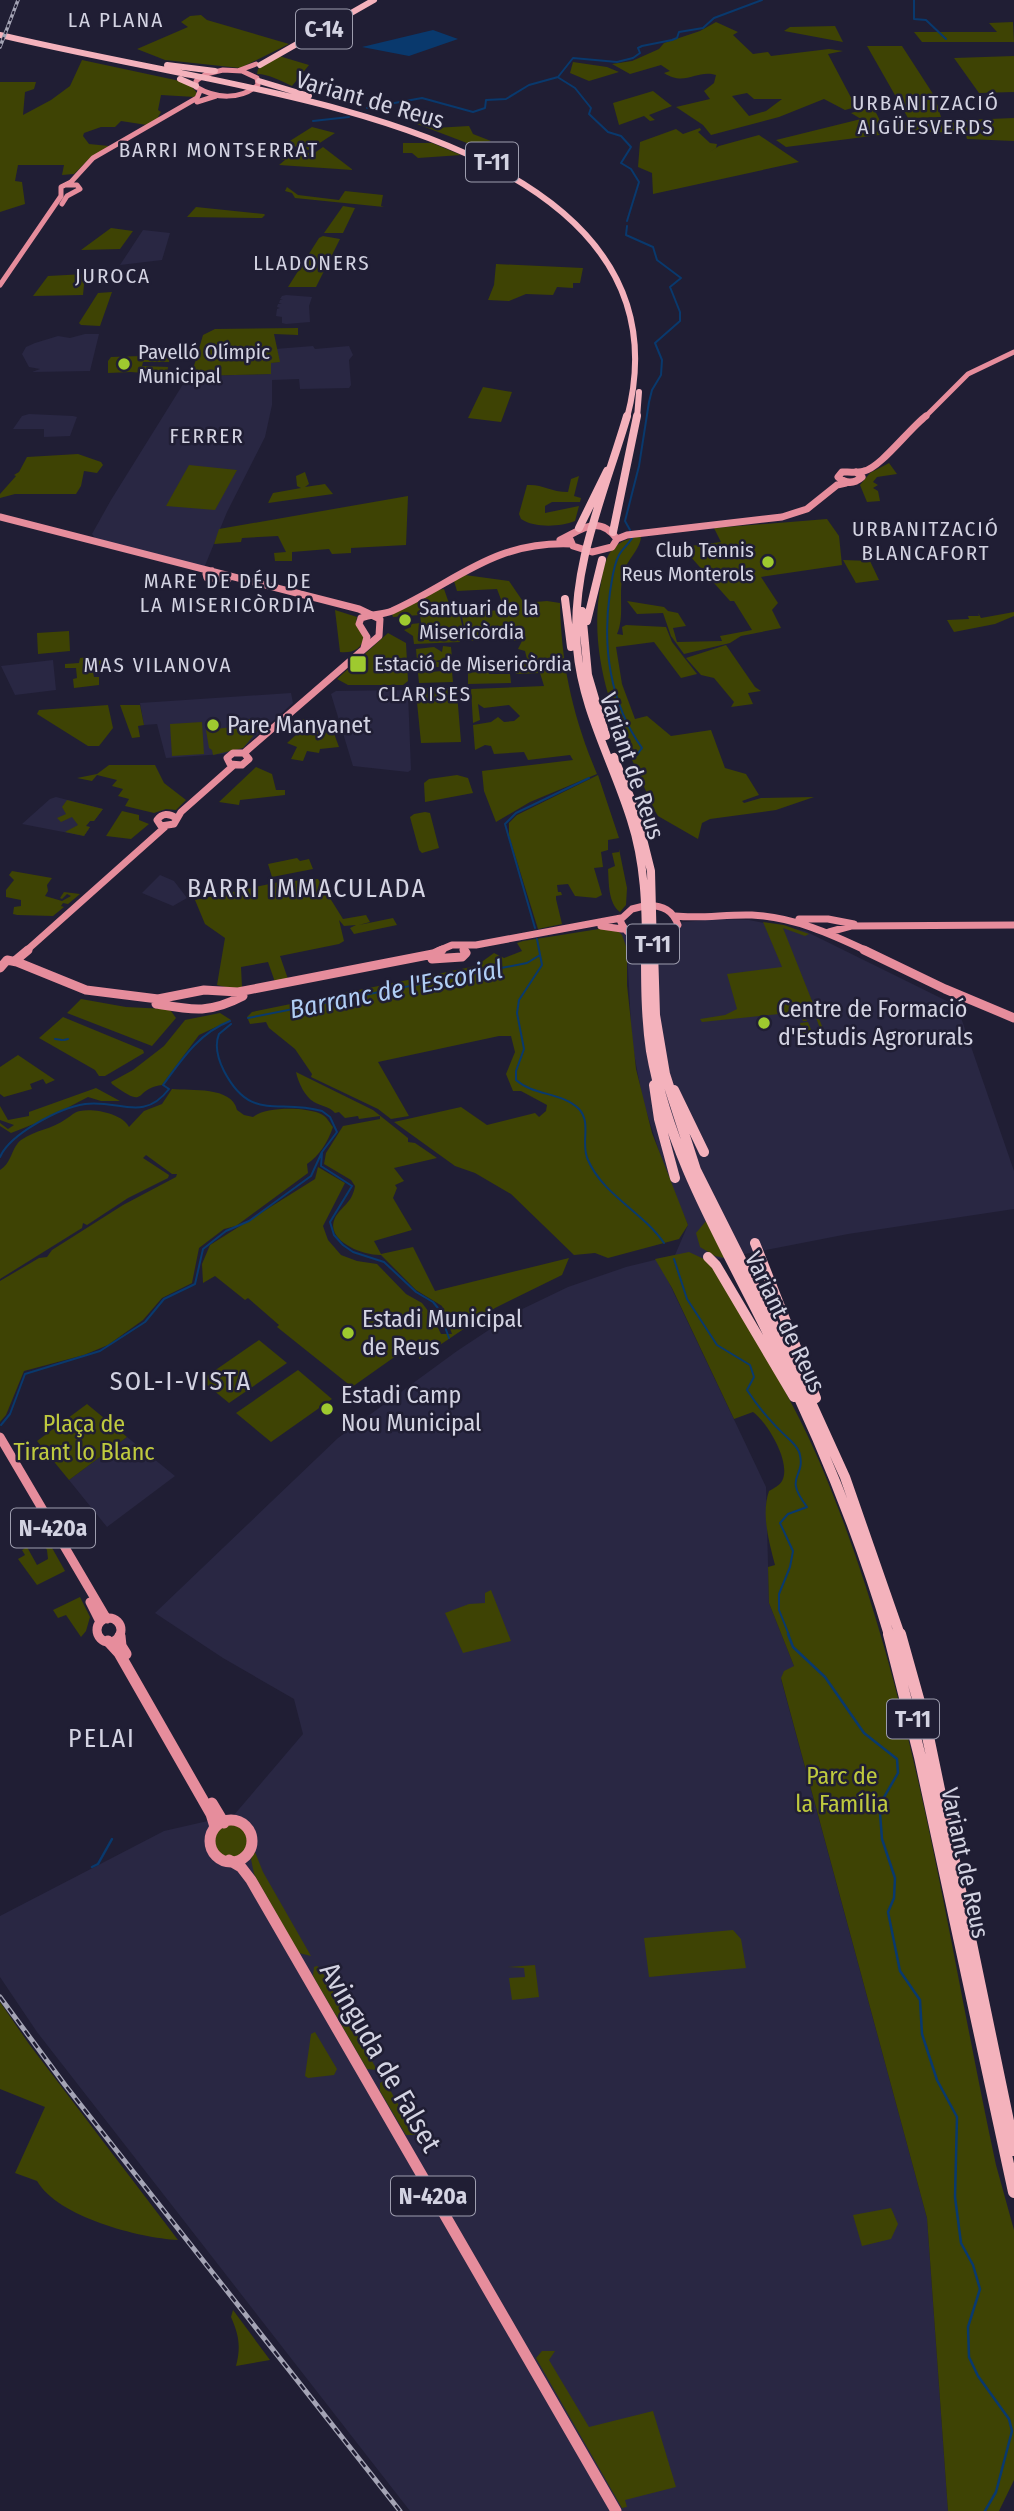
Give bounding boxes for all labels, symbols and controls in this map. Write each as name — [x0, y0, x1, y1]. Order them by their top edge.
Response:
district label: LA PLANA — [68, 7, 164, 33]
road number: C-14 — [296, 10, 352, 48]
street label: Variant de Reus — [293, 65, 447, 135]
district label: URBANITZACIÓ AIGÜESVERDS — [852, 90, 1000, 140]
district label: BARRI MONTSERRAT — [119, 137, 319, 163]
road number: T-11 — [466, 142, 518, 182]
district label: LLADONERS — [253, 250, 371, 276]
district label: JUROCA — [75, 263, 151, 289]
place label: Pavelló Olímpic Municipal — [138, 339, 270, 389]
marker: Pavelló Olímpic Municipal — [116, 356, 132, 372]
district label: FERRER — [169, 423, 245, 449]
district label: URBANITZACIÓ BLANCAFORT — [852, 516, 1000, 566]
place label: Club Tennis Reus Monterols — [621, 537, 754, 587]
marker: Club Tennis Reus Monterols — [760, 554, 776, 570]
district label: MARE DE DÉU DE LA MISERICÒRDIA — [140, 568, 316, 618]
place label: Santuari de la Misericòrdia — [419, 595, 539, 645]
marker: Santuari de la Misericòrdia — [397, 612, 413, 628]
place label: Estació de Misericòrdia — [374, 651, 572, 677]
district label: MAS VILANOVA — [83, 652, 233, 678]
marker: Estació de Misericòrdia — [348, 654, 368, 674]
district label: CLARISES — [378, 681, 472, 707]
street label: Variant de Reus — [594, 689, 670, 843]
place label: Pare Manyanet — [227, 711, 371, 739]
marker: Pare Manyanet — [205, 717, 221, 733]
district label: BARRI IMMACULADA — [187, 873, 427, 904]
road number: T-11 — [627, 925, 679, 964]
water label: Barranc de l'Escorial — [287, 954, 505, 1025]
place label: Centre de Formació d'Estudis Agrorurals — [778, 995, 973, 1051]
marker: Centre de Formació d'Estudis Agrorurals — [756, 1015, 772, 1031]
street label: Variant de Reus — [739, 1247, 831, 1397]
place label: Estadi Municipal de Reus — [362, 1305, 522, 1361]
marker: Estadi Municipal de Reus — [340, 1325, 356, 1341]
district label: SOL-I-VISTA — [110, 1366, 252, 1397]
place label: Estadi Camp Nou Municipal — [341, 1381, 481, 1437]
marker: Estadi Camp Nou Municipal — [319, 1401, 335, 1417]
park label: Plaça de Tirant lo Blanc — [13, 1410, 155, 1466]
road number: N-420a — [11, 1508, 95, 1548]
road number: T-11 — [887, 1700, 939, 1738]
district label: PELAI — [68, 1723, 136, 1754]
park label: Parc de la Família — [795, 1762, 889, 1818]
street label: Variant de Reus — [935, 1785, 995, 1941]
street label: Avinguda de Falset — [313, 1956, 449, 2159]
road number: N-420a — [391, 2176, 475, 2216]

